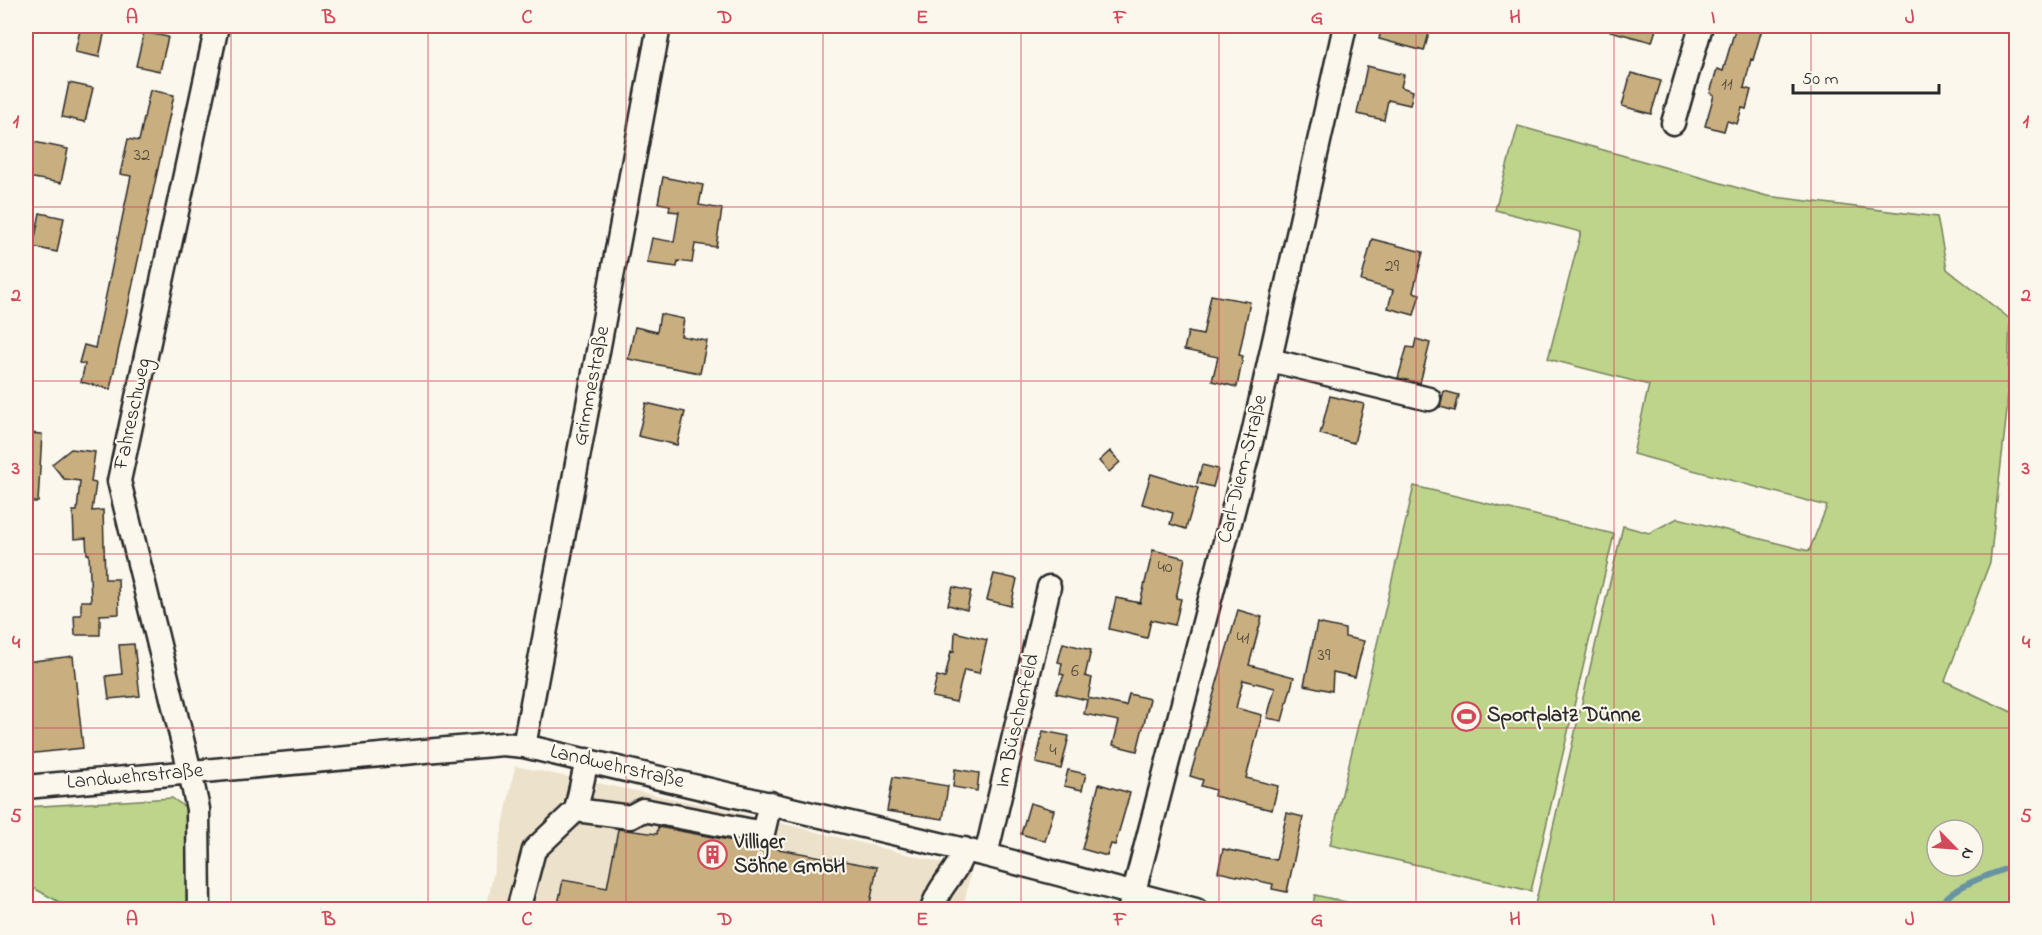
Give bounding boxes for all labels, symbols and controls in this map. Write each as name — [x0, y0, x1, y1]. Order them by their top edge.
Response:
text: A — [126, 4, 138, 33]
text: B — [321, 4, 336, 33]
text: C — [522, 4, 533, 33]
text: D — [717, 4, 732, 33]
text: E — [916, 4, 928, 33]
text: F — [1113, 4, 1127, 33]
text: G — [1311, 4, 1324, 33]
text: H — [1509, 4, 1521, 33]
text: I — [1711, 4, 1716, 33]
text: J — [1905, 4, 1915, 33]
scale bar — [1793, 57, 1938, 95]
text: 50 m — [1802, 67, 1839, 93]
house number: 11 — [1721, 72, 1733, 98]
text: 1 — [13, 108, 20, 137]
text: 1 — [2023, 108, 2030, 137]
house number: 32 — [134, 143, 150, 169]
house number: 29 — [1385, 254, 1400, 280]
text: 2 — [10, 282, 21, 311]
text: 2 — [2020, 282, 2031, 311]
street label: Grimmestraße — [566, 323, 618, 448]
street label: Fahreschweg — [106, 355, 161, 474]
street label: Carl-Diem-Straße — [1210, 391, 1276, 547]
text: 3 — [11, 455, 20, 484]
text: 3 — [2021, 455, 2030, 484]
house number: 40 — [1157, 555, 1173, 581]
house number: 41 — [1236, 626, 1250, 652]
text: 4 — [12, 629, 21, 658]
text: 4 — [2022, 629, 2031, 658]
house number: 39 — [1318, 643, 1331, 669]
street label: Im Büschenfeld — [988, 651, 1048, 791]
house number: 6 — [1071, 659, 1079, 685]
sports icon: Sportplatz Dünne — [1450, 700, 1482, 732]
place label: Sportplatz Dünne — [1487, 701, 1641, 731]
street label: Landwehrstraße — [547, 737, 688, 797]
house number: 4 — [1049, 738, 1057, 764]
street label: Landwehrstraße — [65, 756, 205, 798]
text: 5 — [10, 803, 22, 832]
text: 5 — [2020, 803, 2032, 832]
north arrow — [1925, 818, 1985, 878]
place label: Villiger Söhne GmbH — [733, 828, 846, 882]
building icon: Villiger Söhne GmbH — [697, 839, 729, 871]
text: N — [1954, 844, 1980, 864]
text: A — [126, 906, 138, 935]
text: B — [321, 906, 336, 935]
text: C — [522, 906, 533, 935]
text: D — [717, 906, 732, 935]
text: E — [916, 906, 928, 935]
text: F — [1113, 906, 1127, 935]
text: G — [1311, 906, 1324, 935]
text: H — [1509, 906, 1521, 935]
text: I — [1711, 906, 1716, 935]
text: J — [1905, 906, 1915, 935]

